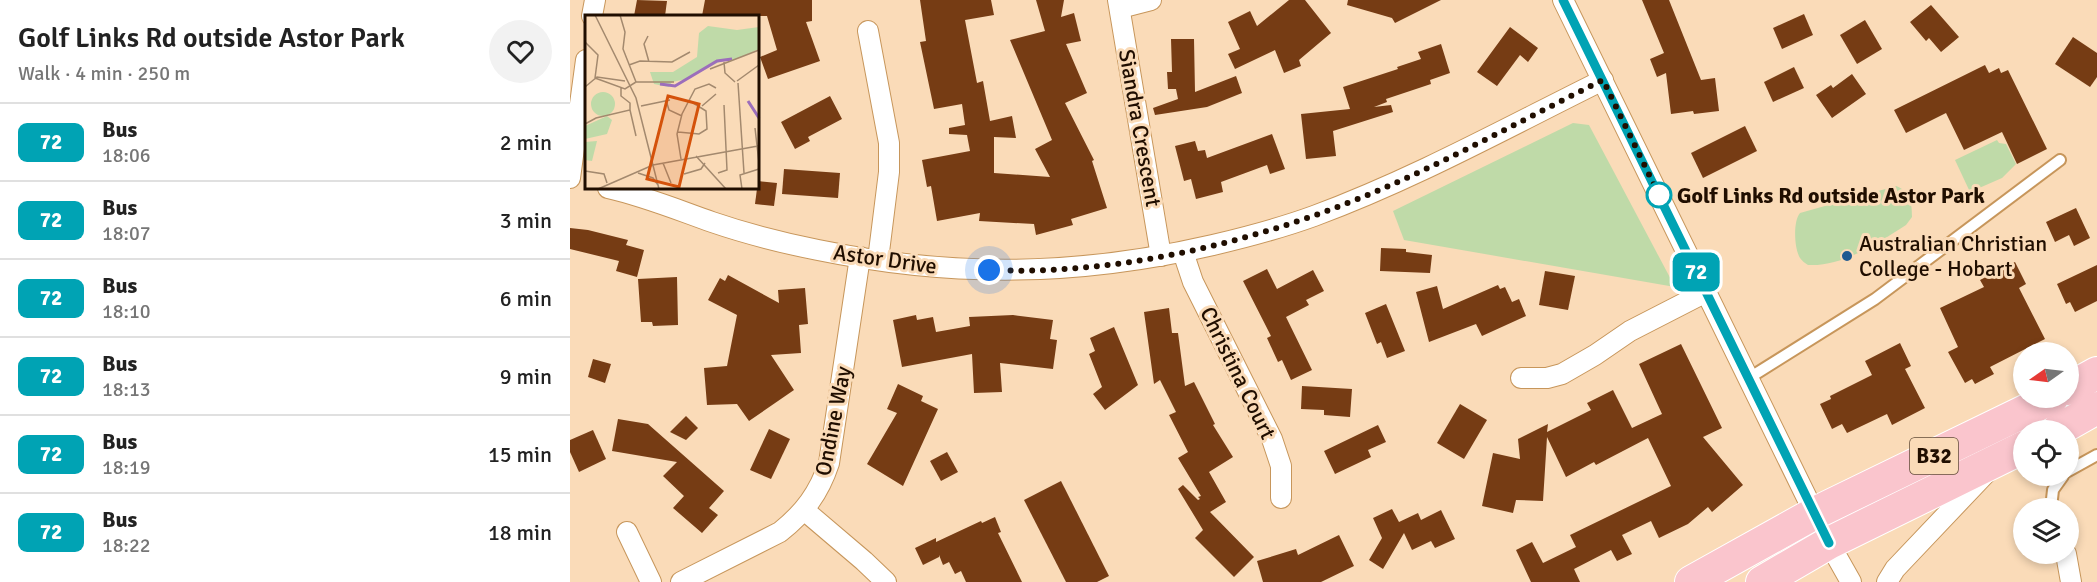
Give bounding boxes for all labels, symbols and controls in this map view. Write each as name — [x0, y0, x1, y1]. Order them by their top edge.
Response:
inset map — [585, 15, 759, 189]
button: heart — [489, 20, 552, 83]
text: Golf Links Rd outside Astor Park — [18, 21, 405, 55]
street label: Siandra Crescent — [1113, 47, 1167, 209]
text: Walk · 4 min · 250 m — [18, 61, 190, 86]
text: Bus — [102, 116, 137, 143]
text: 72 — [40, 129, 62, 155]
text: 2 min — [500, 129, 552, 156]
text: 18:06 — [102, 143, 151, 168]
marker: Golf Links Rd outside Astor Park — [1646, 182, 1672, 208]
place label: Golf Links Rd outside Astor Park — [1677, 182, 1985, 209]
text: Bus — [102, 194, 137, 221]
text: 72 — [40, 207, 62, 233]
text: 3 min — [500, 207, 552, 234]
text: 18:07 — [102, 221, 151, 246]
place label: Australian Christian College - Hobart — [1859, 230, 2047, 282]
street label: Astor Drive — [832, 238, 938, 280]
marker: Australian Christian College - Hobart — [1840, 249, 1854, 263]
line badge: 72 — [1669, 252, 1723, 292]
your location — [974, 255, 1004, 285]
text: 72 — [1685, 259, 1707, 285]
text: Bus — [102, 272, 137, 299]
text: 72 — [40, 285, 62, 311]
text: 6 min — [500, 285, 552, 312]
text: 18:10 — [102, 299, 151, 324]
street label: Christina Court — [1194, 302, 1282, 444]
north arrow — [2013, 342, 2079, 408]
map controls — [2013, 342, 2079, 564]
text: Bus — [102, 350, 137, 377]
text: 72 — [40, 363, 62, 389]
text: 9 min — [500, 363, 552, 390]
street label: Ondine Way — [809, 363, 857, 478]
text: 18:13 — [102, 377, 151, 402]
button: locate — [2013, 420, 2079, 486]
text: Bus — [102, 428, 137, 455]
road number: B32 — [1910, 438, 1958, 474]
text: 72 — [40, 441, 62, 467]
text: 15 min — [488, 441, 552, 468]
text: 18:19 — [102, 455, 151, 480]
button: layers — [2013, 498, 2079, 564]
text: Bus — [102, 506, 137, 533]
text: 72 — [40, 519, 62, 545]
text: 18 min — [488, 519, 552, 546]
text: 18:22 — [102, 533, 151, 558]

